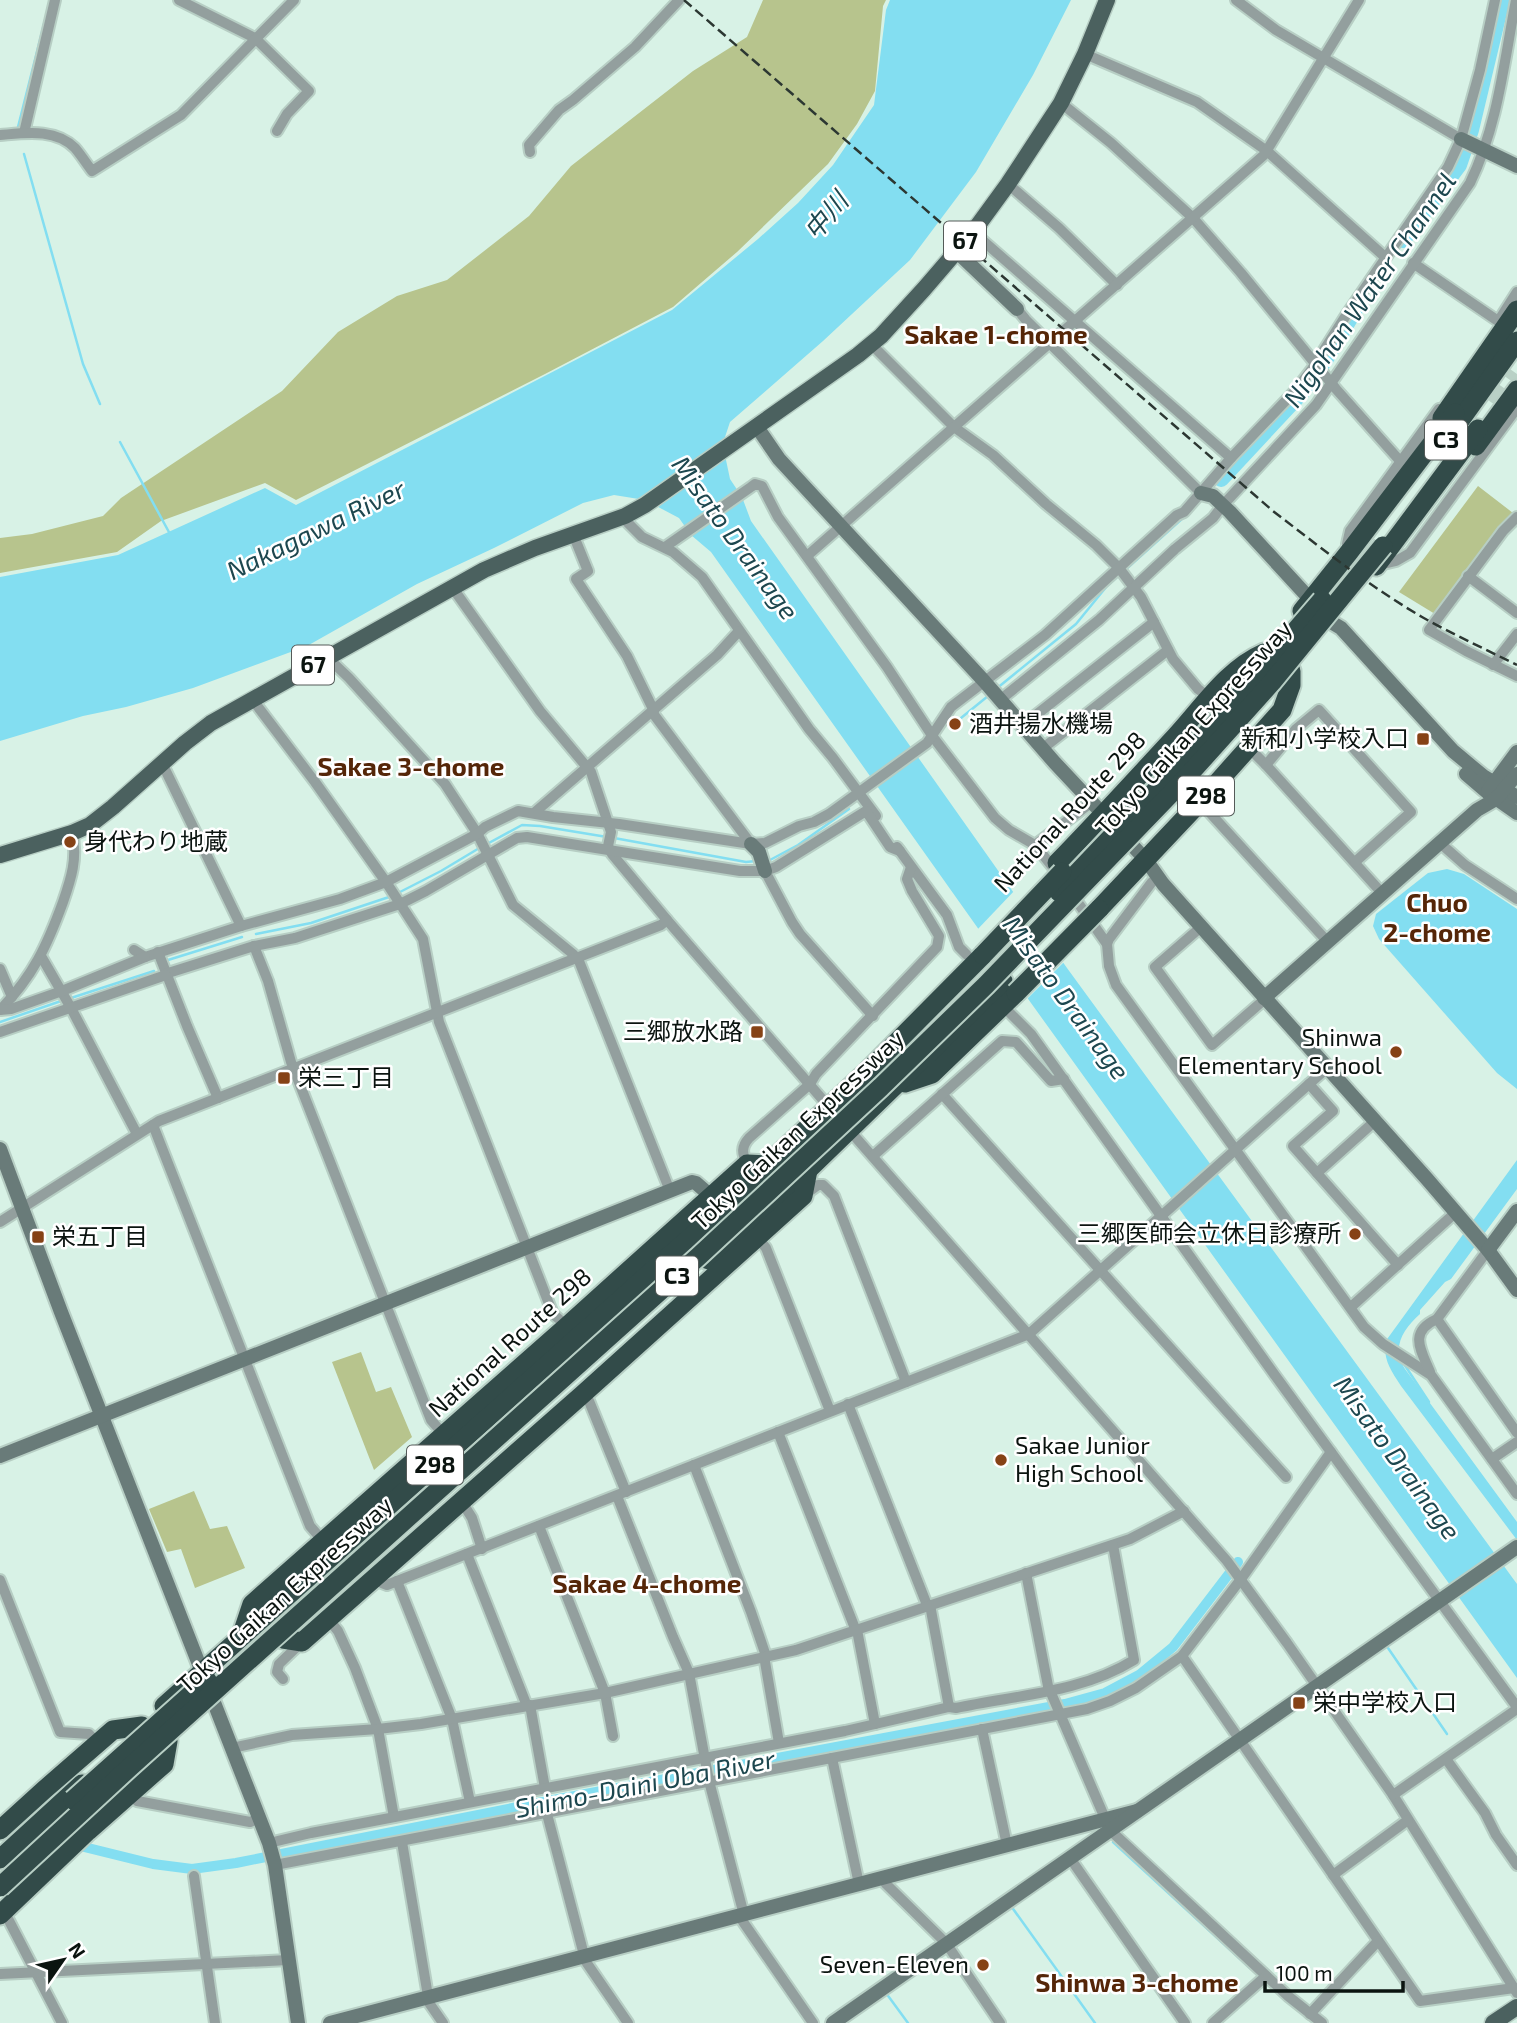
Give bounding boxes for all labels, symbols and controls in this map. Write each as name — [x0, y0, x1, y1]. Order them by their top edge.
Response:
water label: Nigohan Water Channel — [1276, 166, 1462, 412]
water label: 中川 — [796, 183, 855, 245]
road number: 67 — [944, 222, 986, 260]
district label: Sakae 1-chome — [904, 318, 1088, 349]
road number: C3 — [1425, 420, 1467, 460]
water label: Misato Drainage — [666, 449, 806, 625]
water label: Nakagawa River — [221, 472, 410, 585]
street label: Tokyo Gaikan Expressway — [1089, 613, 1297, 841]
road number: 67 — [292, 646, 334, 684]
place label: 酒井揚水機場 — [969, 708, 1113, 737]
marker: 酒井揚水機場 — [947, 716, 963, 732]
place label: 新和小学校入口 — [1241, 723, 1409, 752]
street label: National Route 298 — [987, 725, 1151, 897]
marker: 新和小学校入口 — [1415, 731, 1431, 747]
district label: Sakae 3-chome — [318, 750, 504, 781]
road number: 298 — [1178, 776, 1234, 816]
place label: 身代わり地蔵 — [84, 826, 228, 855]
marker: 身代わり地蔵 — [62, 834, 78, 850]
district label: Chuo 2-chome — [1383, 886, 1491, 947]
water label: Misato Drainage — [997, 909, 1137, 1085]
place label: 三郷放水路 — [623, 1016, 743, 1045]
place label: Shinwa Elementary School — [1178, 1022, 1382, 1079]
street label: Tokyo Gaikan Expressway — [685, 1023, 909, 1235]
marker: 三郷放水路 — [749, 1024, 765, 1040]
marker: Shinwa Elementary School — [1388, 1044, 1404, 1060]
place label: 栄三丁目 — [298, 1062, 394, 1091]
marker: 栄三丁目 — [276, 1070, 292, 1086]
place label: 三郷医師会立休日診療所 — [1077, 1218, 1341, 1247]
place label: 栄五丁目 — [52, 1221, 148, 1250]
marker: 三郷医師会立休日診療所 — [1347, 1226, 1363, 1242]
marker: 栄五丁目 — [30, 1229, 46, 1245]
road number: C3 — [656, 1256, 698, 1296]
street label: National Route 298 — [422, 1261, 596, 1423]
water label: Misato Drainage — [1328, 1369, 1468, 1545]
place label: Sakae Junior High School — [1015, 1430, 1150, 1487]
road number: 298 — [407, 1446, 463, 1484]
marker: Sakae Junior High School — [993, 1452, 1009, 1468]
street label: Tokyo Gaikan Expressway — [170, 1489, 398, 1698]
district label: Sakae 4-chome — [553, 1567, 741, 1598]
place label: 栄中学校入口 — [1313, 1687, 1457, 1716]
marker: 栄中学校入口 — [1291, 1695, 1307, 1711]
water label: Shimo-Daini Oba River — [512, 1742, 778, 1823]
north arrow — [28, 1925, 98, 1995]
text: N — [64, 1938, 91, 1962]
place label: Seven-Eleven — [820, 1949, 969, 1978]
scale bar — [1265, 1950, 1403, 1994]
marker: Seven-Eleven — [975, 1957, 991, 1973]
text: 100 m — [1276, 1960, 1333, 1985]
district label: Shinwa 3-chome — [1035, 1966, 1239, 1997]

